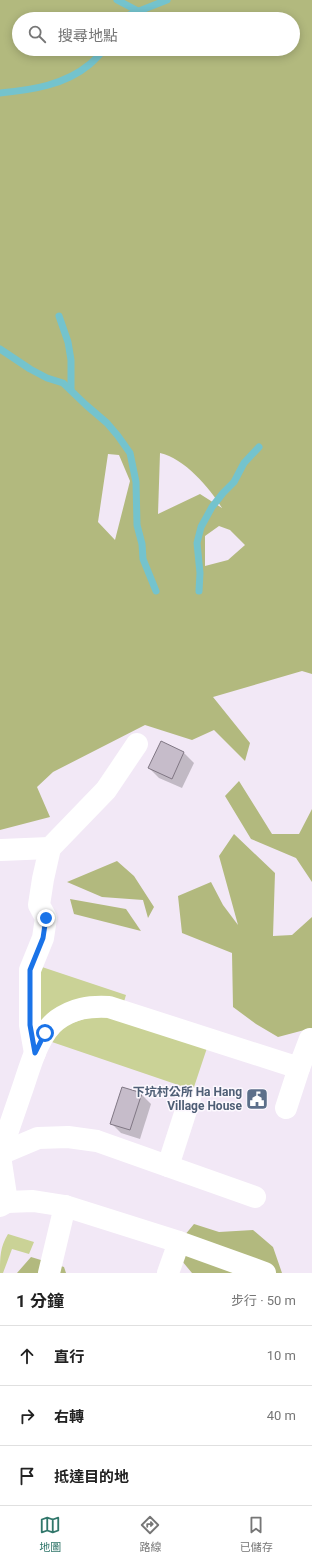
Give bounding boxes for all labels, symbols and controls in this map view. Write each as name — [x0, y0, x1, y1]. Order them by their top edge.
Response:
search box — [12, 12, 300, 56]
icon: search — [26, 23, 48, 45]
text: 搜尋地點 — [58, 27, 118, 45]
route end — [37, 909, 55, 927]
route start — [36, 1024, 54, 1042]
place label: 下坑村公所 Ha Hang Village House — [133, 1085, 243, 1113]
public building icon: 下坑村公所 Ha Hang Village House — [244, 1086, 270, 1112]
text: 1 分鐘 — [16, 1291, 64, 1311]
text: 步行 · 50 m — [231, 1293, 296, 1308]
icon: ahead — [16, 1345, 38, 1367]
text: 直行 — [54, 1348, 84, 1366]
text: 10 m — [267, 1348, 296, 1363]
icon: right — [16, 1405, 38, 1427]
text: 右轉 — [54, 1408, 84, 1426]
text: 40 m — [267, 1408, 296, 1423]
icon: arrive — [16, 1465, 38, 1487]
text: 抵達目的地 — [54, 1468, 129, 1486]
tab: 地圖 — [39, 1514, 61, 1554]
tab: 路線 — [139, 1514, 161, 1554]
tab: 已儲存 — [240, 1514, 273, 1554]

